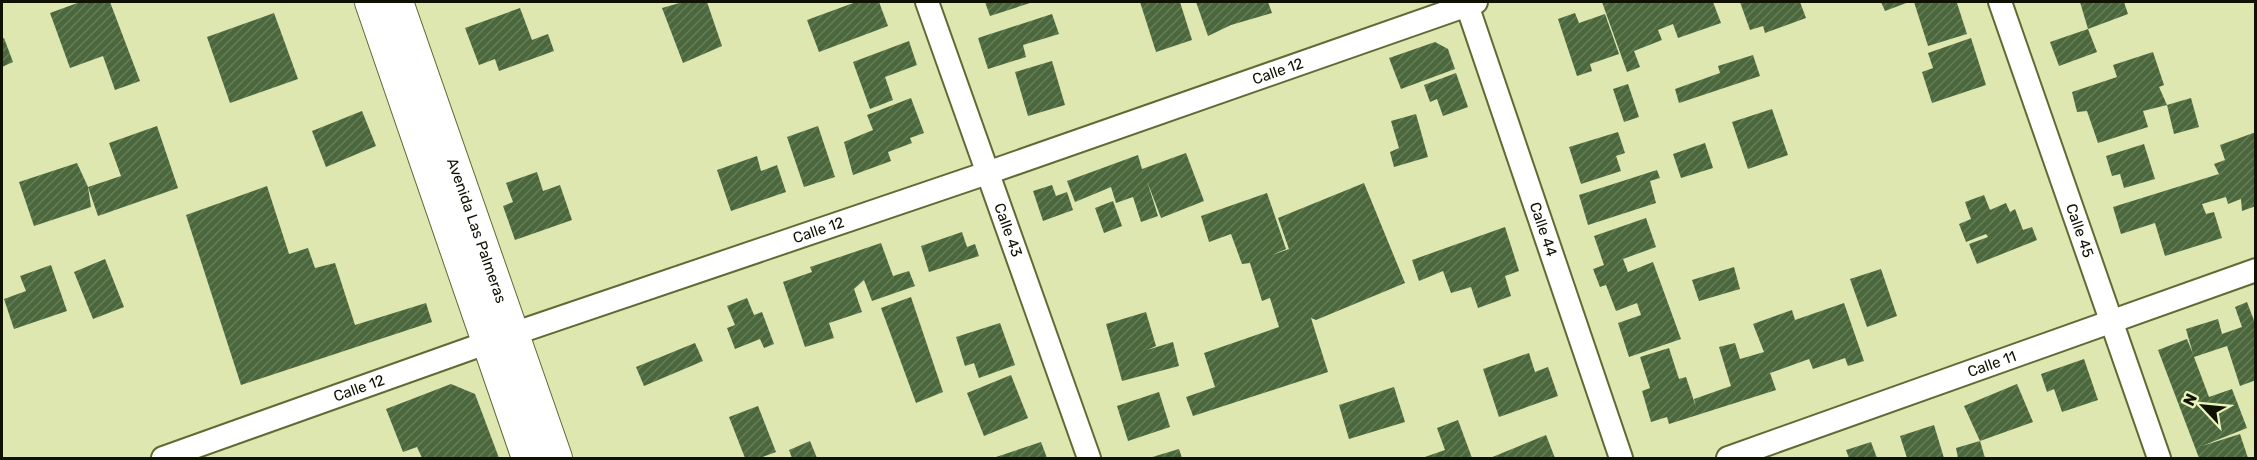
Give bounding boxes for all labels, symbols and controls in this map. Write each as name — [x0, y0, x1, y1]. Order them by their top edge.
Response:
street label: Calle 12 — [1250, 54, 1306, 89]
street label: Avenida Las Palmeras — [443, 156, 510, 306]
street label: Calle 44 — [1526, 200, 1561, 259]
street label: Calle 43 — [990, 201, 1026, 259]
street label: Calle 45 — [2062, 201, 2097, 260]
street label: Calle 12 — [791, 213, 847, 247]
street label: Calle 11 — [1965, 347, 2019, 381]
street label: Calle 12 — [331, 371, 387, 406]
north arrow — [2173, 376, 2233, 436]
text: N — [2179, 390, 2201, 409]

